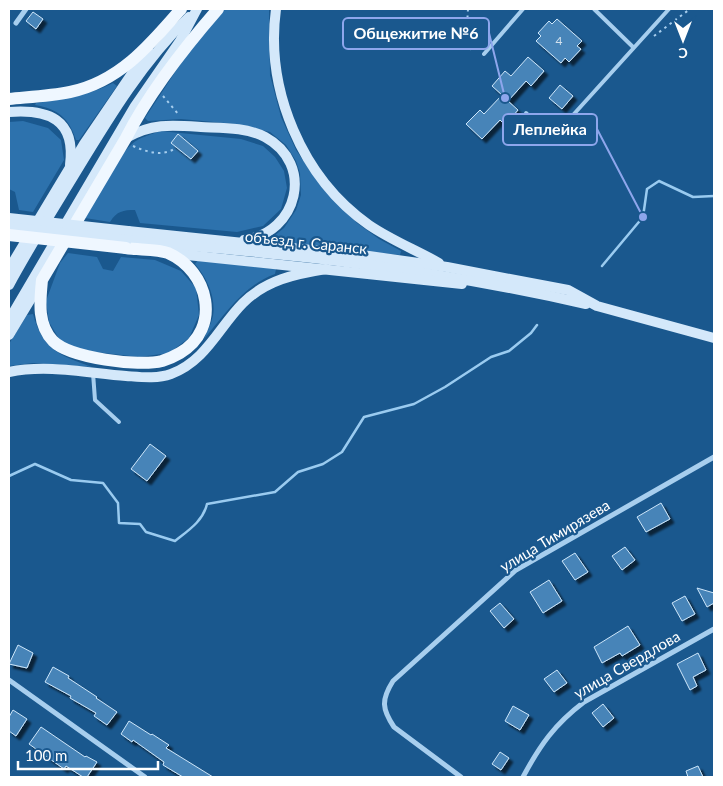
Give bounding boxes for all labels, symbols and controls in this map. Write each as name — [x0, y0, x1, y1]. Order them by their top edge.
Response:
north arrow — [658, 15, 708, 65]
callout: Общежитие №6 — [343, 18, 489, 49]
text: Общежитие №6 — [353, 23, 479, 42]
house number: 4 — [556, 33, 563, 48]
text: С — [678, 45, 688, 62]
callout: Леплейка — [503, 114, 597, 145]
text: Леплейка — [512, 119, 587, 138]
street label: объезд г. Саранск — [244, 227, 368, 257]
street label: улица Тимирязева — [496, 495, 613, 575]
street label: улица Свердлова — [570, 626, 683, 702]
scale bar — [18, 738, 158, 770]
text: 100 m — [25, 746, 67, 764]

